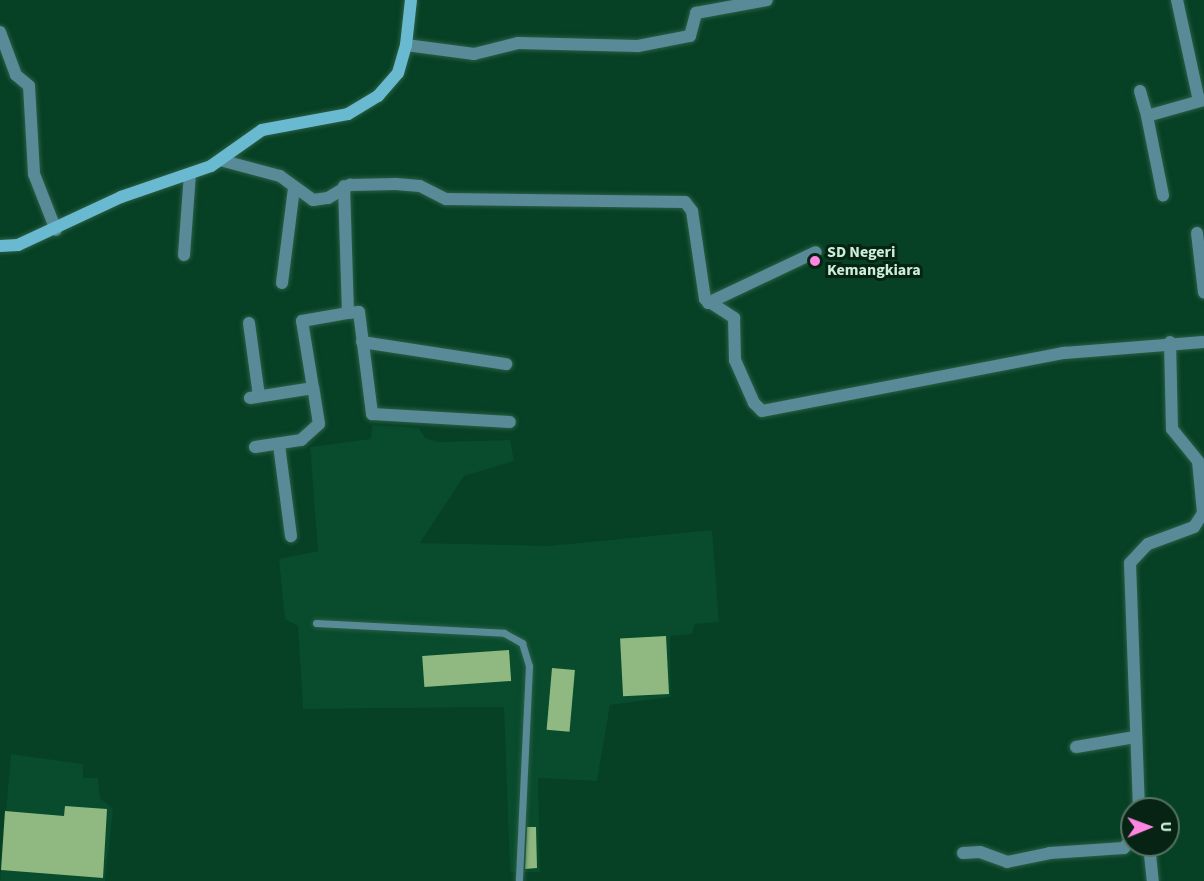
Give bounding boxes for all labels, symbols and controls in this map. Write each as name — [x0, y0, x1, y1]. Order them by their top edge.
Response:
place label: SD Negeri Kemangkiara — [827, 242, 921, 280]
marker: SD Negeri Kemangkiara — [808, 254, 822, 268]
north arrow — [1120, 797, 1180, 857]
text: U — [1155, 821, 1177, 832]

